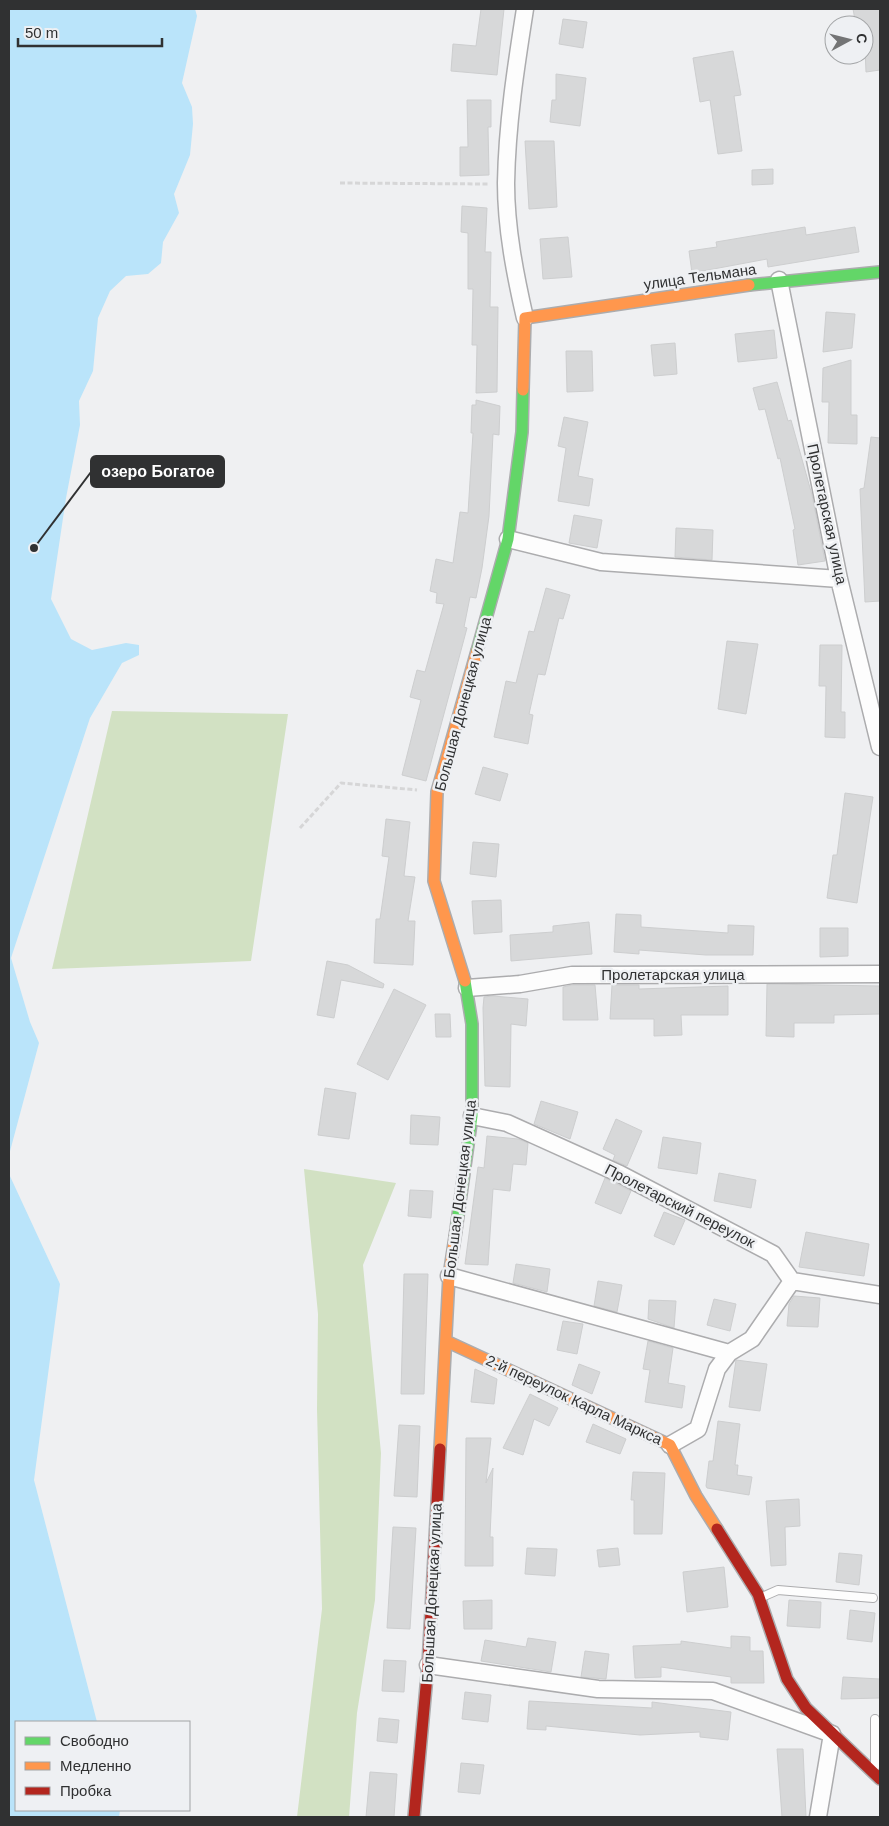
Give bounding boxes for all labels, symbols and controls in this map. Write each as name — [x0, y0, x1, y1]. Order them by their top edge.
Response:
scale bar — [18, 15, 161, 47]
north arrow — [824, 15, 874, 65]
text: 50 m — [25, 24, 58, 41]
text: С — [853, 32, 870, 44]
street label: улица Тельмана — [643, 260, 758, 293]
street label: Пролетарская улица — [804, 442, 851, 586]
callout: озеро Богатое — [91, 456, 224, 487]
text: озеро Богатое — [101, 463, 215, 480]
street label: Большая Донецкая улица — [431, 614, 494, 793]
street label: Пролетарская улица — [601, 966, 745, 983]
street label: Большая Донецкая улица — [440, 1098, 479, 1279]
street label: Пролетарский переулок — [602, 1160, 758, 1251]
street label: 2-й переулок Карла Маркса — [484, 1351, 665, 1448]
street label: Большая Донецкая улица — [418, 1502, 445, 1683]
legend — [15, 1721, 190, 1811]
text: Свободно — [60, 1732, 129, 1749]
text: Медленно — [60, 1757, 131, 1774]
text: Пробка — [60, 1782, 112, 1799]

